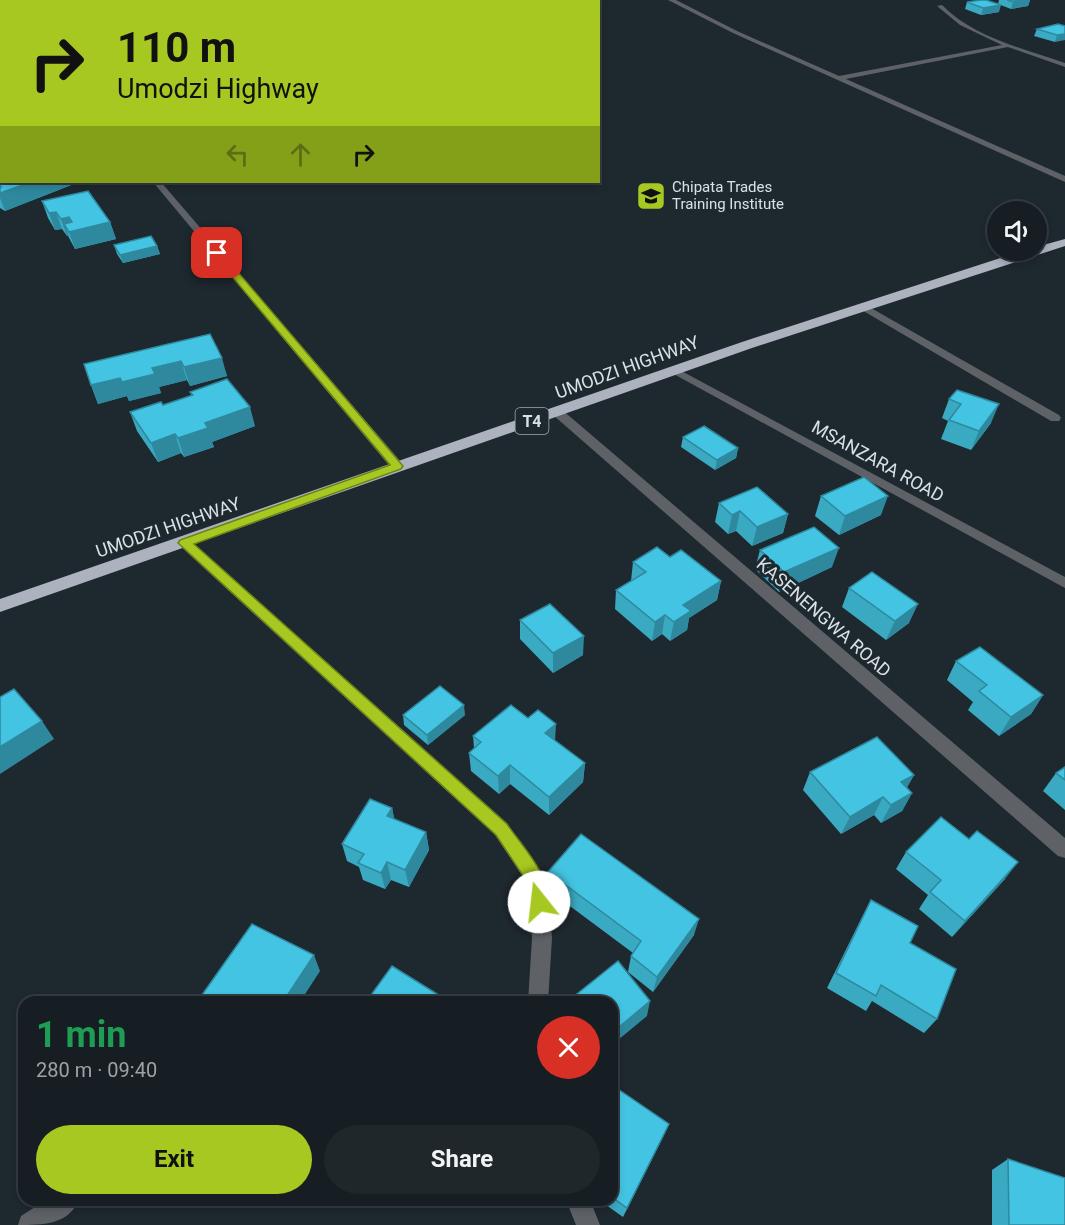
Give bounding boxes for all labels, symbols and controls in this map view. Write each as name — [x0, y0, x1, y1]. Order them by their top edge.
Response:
text: 110 m — [117, 23, 236, 72]
icon: right — [18, 24, 96, 102]
text: Umodzi Highway — [117, 73, 319, 105]
icon: left — [221, 138, 254, 171]
icon: ahead — [284, 138, 317, 171]
icon: right — [347, 138, 380, 171]
place label: Chipata Trades Training Institute — [672, 178, 784, 213]
school or university icon: Chipata Trades Training Institute — [635, 180, 667, 212]
map controls — [987, 201, 1047, 261]
button: sound — [987, 201, 1047, 261]
pin — [191, 227, 242, 278]
icon: arrive — [200, 236, 233, 269]
street label: UMODZI HIGHWAY — [552, 331, 702, 403]
road number: T4 — [516, 408, 548, 434]
street label: MSANZARA ROAD — [808, 416, 948, 506]
street label: UMODZI HIGHWAY — [93, 492, 243, 562]
street label: KASENENGWA ROAD — [753, 553, 895, 681]
position arrow — [507, 870, 571, 934]
text: 1 min — [36, 1014, 127, 1056]
button: close — [537, 1016, 600, 1079]
text: 280 m · 09:40 — [36, 1058, 157, 1082]
button: Exit — [36, 1125, 312, 1194]
button: Share — [324, 1125, 600, 1194]

